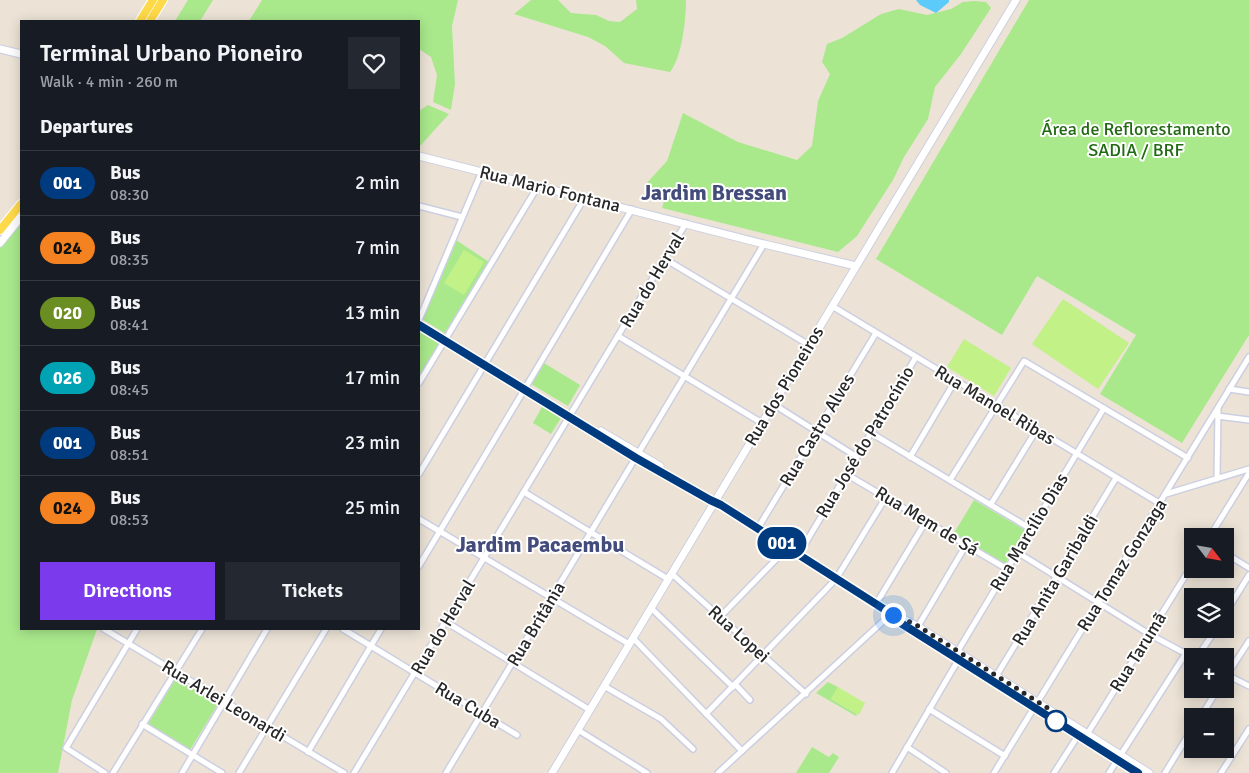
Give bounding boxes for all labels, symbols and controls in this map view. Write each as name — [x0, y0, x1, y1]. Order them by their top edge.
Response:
button: heart — [348, 37, 400, 89]
text: Terminal Urbano Pioneiro — [40, 38, 303, 68]
text: Walk · 4 min · 260 m — [40, 72, 178, 92]
text: Departures — [40, 115, 133, 139]
park label: Área de Reflorestamento SADIA / BRF — [1041, 118, 1231, 161]
text: Bus — [110, 161, 141, 185]
street label: Rua Mario Fontana — [477, 161, 623, 217]
text: 2 min — [355, 171, 400, 195]
text: 001 — [53, 172, 82, 194]
district label: Jardim Bressan — [641, 179, 787, 206]
text: 08:30 — [110, 185, 149, 205]
text: Bus — [110, 226, 141, 250]
street label: Rua do Herval — [615, 228, 689, 332]
text: 7 min — [355, 236, 400, 260]
text: 024 — [53, 237, 82, 259]
text: 08:35 — [110, 250, 149, 270]
text: Bus — [110, 291, 141, 315]
text: 13 min — [345, 301, 400, 325]
text: 020 — [53, 302, 82, 324]
text: 08:41 — [110, 315, 149, 335]
street label: Rua dos Pioneiros — [740, 322, 828, 450]
text: Bus — [110, 356, 141, 380]
street label: Rua Manoel Ribas — [931, 360, 1059, 450]
street label: Rua José do Patrocínio — [811, 362, 919, 522]
text: 17 min — [345, 366, 400, 390]
text: 026 — [53, 367, 82, 389]
street label: Rua Castro Alves — [775, 369, 859, 490]
text: 08:45 — [110, 380, 149, 400]
text: Bus — [110, 421, 141, 445]
text: 23 min — [345, 431, 400, 455]
text: 001 — [53, 432, 82, 454]
text: 08:51 — [110, 445, 149, 465]
street label: Rua Marcílio Dias — [985, 469, 1073, 595]
street label: Rua Mem de Sá — [871, 481, 983, 561]
text: Bus — [110, 486, 141, 510]
street label: Rua Tomaz Gonzaga — [1072, 495, 1172, 635]
text: 25 min — [345, 496, 400, 520]
text: 024 — [53, 497, 82, 519]
text: 08:53 — [110, 510, 149, 530]
street label: Rua Anita Garibaldi — [1007, 510, 1103, 650]
line badge: 001 — [753, 527, 811, 559]
north arrow — [1184, 528, 1234, 578]
map controls — [1184, 528, 1234, 758]
district label: Jardim Pacaembu — [456, 531, 624, 558]
text: 001 — [767, 532, 797, 554]
button: Directions — [40, 562, 215, 620]
button: Tickets — [225, 562, 400, 620]
street label: Rua do Herval — [406, 575, 480, 679]
street label: Rua Britânia — [502, 578, 570, 670]
button: layers — [1184, 588, 1234, 638]
street label: Rua Lopei — [704, 601, 774, 667]
your location — [881, 603, 906, 628]
street label: Rua Tarumã — [1105, 608, 1171, 696]
button: + — [1184, 648, 1234, 698]
street label: Rua Arlei Leonardi — [158, 655, 290, 747]
street label: Rua Cuba — [431, 677, 505, 733]
button: − — [1184, 708, 1234, 758]
unlabelled marker — [1045, 710, 1067, 732]

